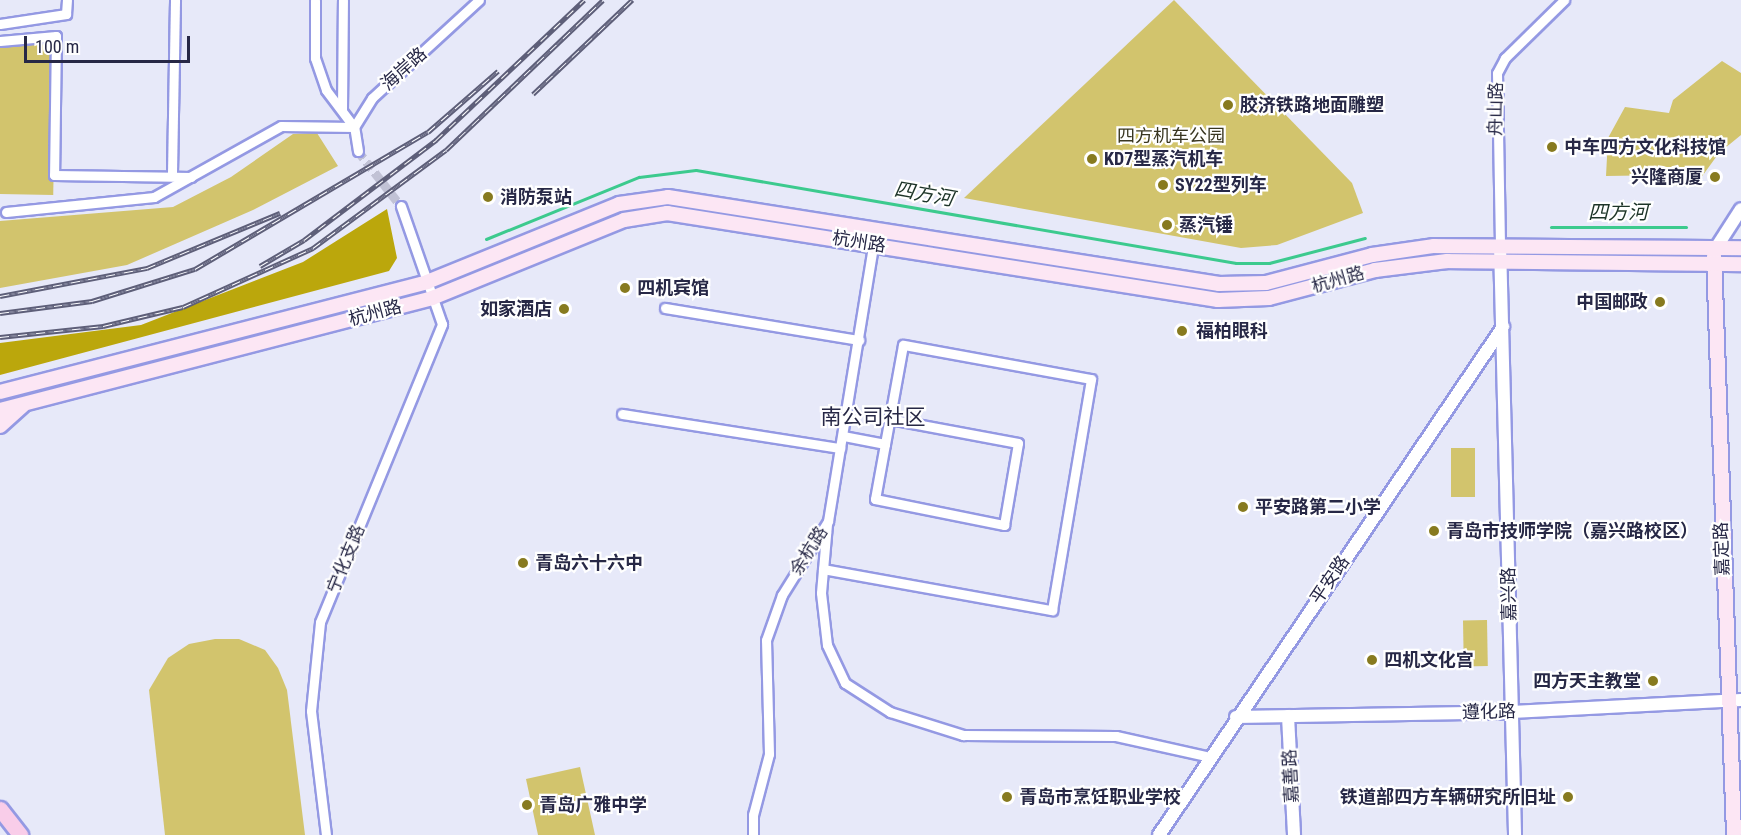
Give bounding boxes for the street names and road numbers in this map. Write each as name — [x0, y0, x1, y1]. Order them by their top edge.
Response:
street label: 海岸路 — [377, 43, 431, 95]
street label: 舟山路 — [1485, 82, 1507, 136]
street label: 杭州路 — [831, 227, 887, 257]
street label: 杭州路 — [1309, 262, 1367, 298]
street label: 杭州路 — [346, 296, 404, 330]
street label: 宁化支路 — [323, 522, 369, 596]
street label: 余杭路 — [786, 522, 832, 580]
street label: 嘉定路 — [1710, 522, 1734, 576]
street label: 平安路 — [1306, 552, 1354, 608]
street label: 嘉兴路 — [1498, 567, 1520, 621]
street label: 遵化路 — [1462, 701, 1516, 723]
street label: 嘉善路 — [1279, 748, 1303, 804]

